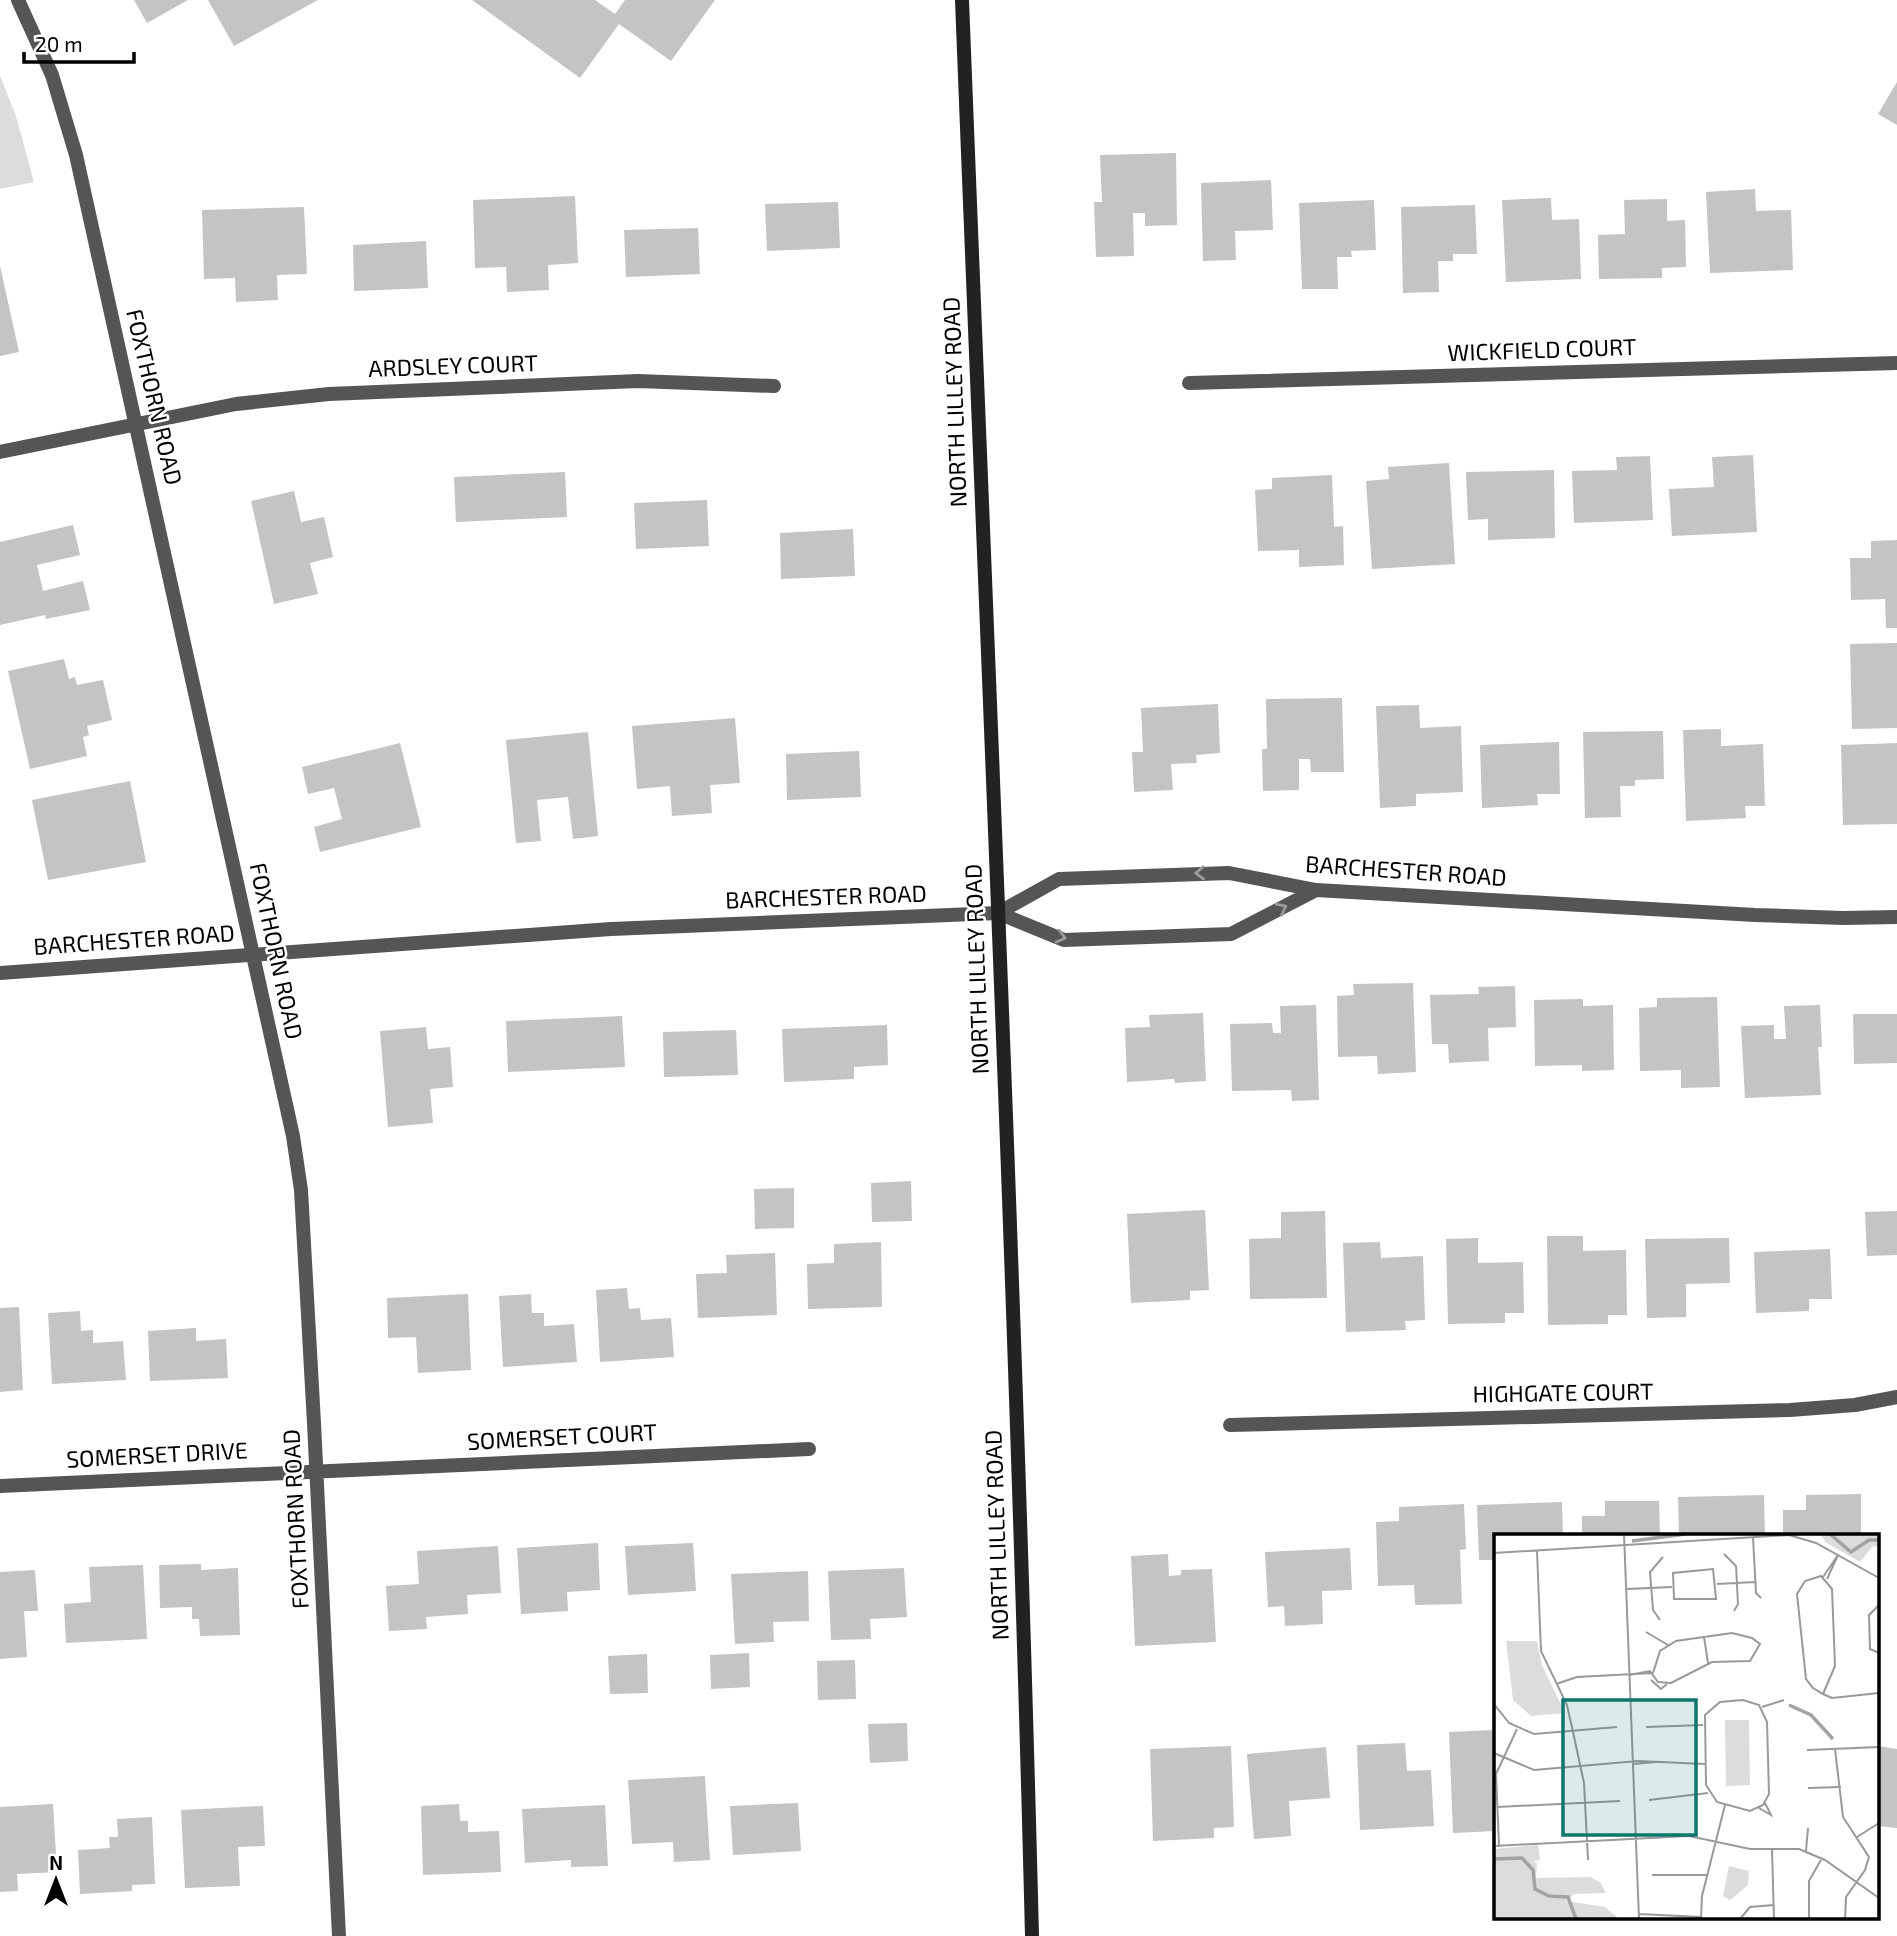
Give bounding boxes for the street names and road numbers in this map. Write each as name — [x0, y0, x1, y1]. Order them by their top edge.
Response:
street label: NORTH LILLEY ROAD — [936, 296, 972, 508]
street label: FOXTHORN ROAD — [121, 306, 189, 488]
street label: WICKFIELD COURT — [1447, 332, 1637, 366]
street label: ARDSLEY COURT — [368, 348, 538, 382]
street label: BARCHESTER ROAD — [1304, 849, 1508, 891]
street label: FOXTHORN ROAD — [245, 860, 309, 1042]
street label: NORTH LILLEY ROAD — [958, 863, 994, 1075]
street label: BARCHESTER ROAD — [725, 878, 927, 914]
street label: BARCHESTER ROAD — [32, 918, 236, 960]
street label: HIGHGATE COURT — [1472, 1376, 1654, 1408]
street label: SOMERSET COURT — [466, 1417, 658, 1455]
street label: FOXTHORN ROAD — [276, 1428, 314, 1610]
street label: NORTH LILLEY ROAD — [978, 1429, 1014, 1641]
street label: SOMERSET DRIVE — [65, 1435, 248, 1473]

